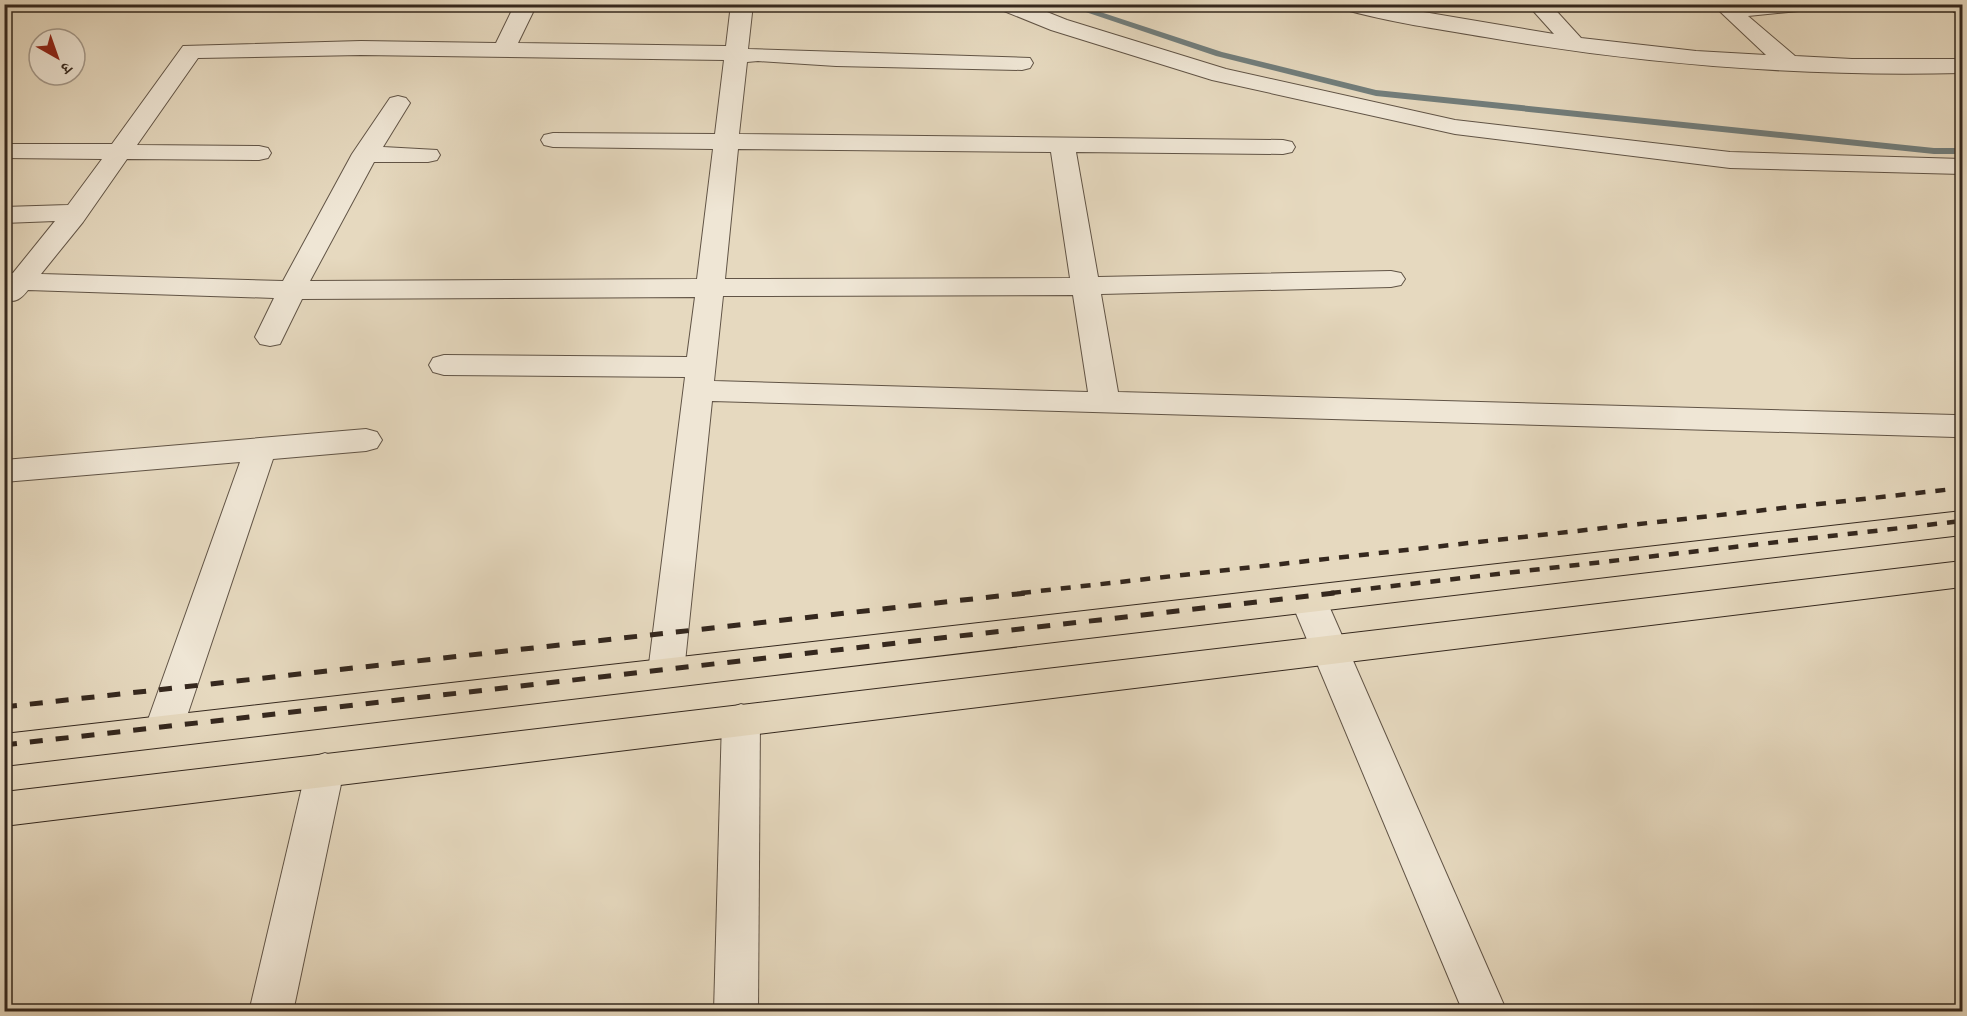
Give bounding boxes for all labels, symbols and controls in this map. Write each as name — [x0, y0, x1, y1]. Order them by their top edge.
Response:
north arrow — [27, 27, 87, 87]
text: उ — [55, 57, 76, 79]

